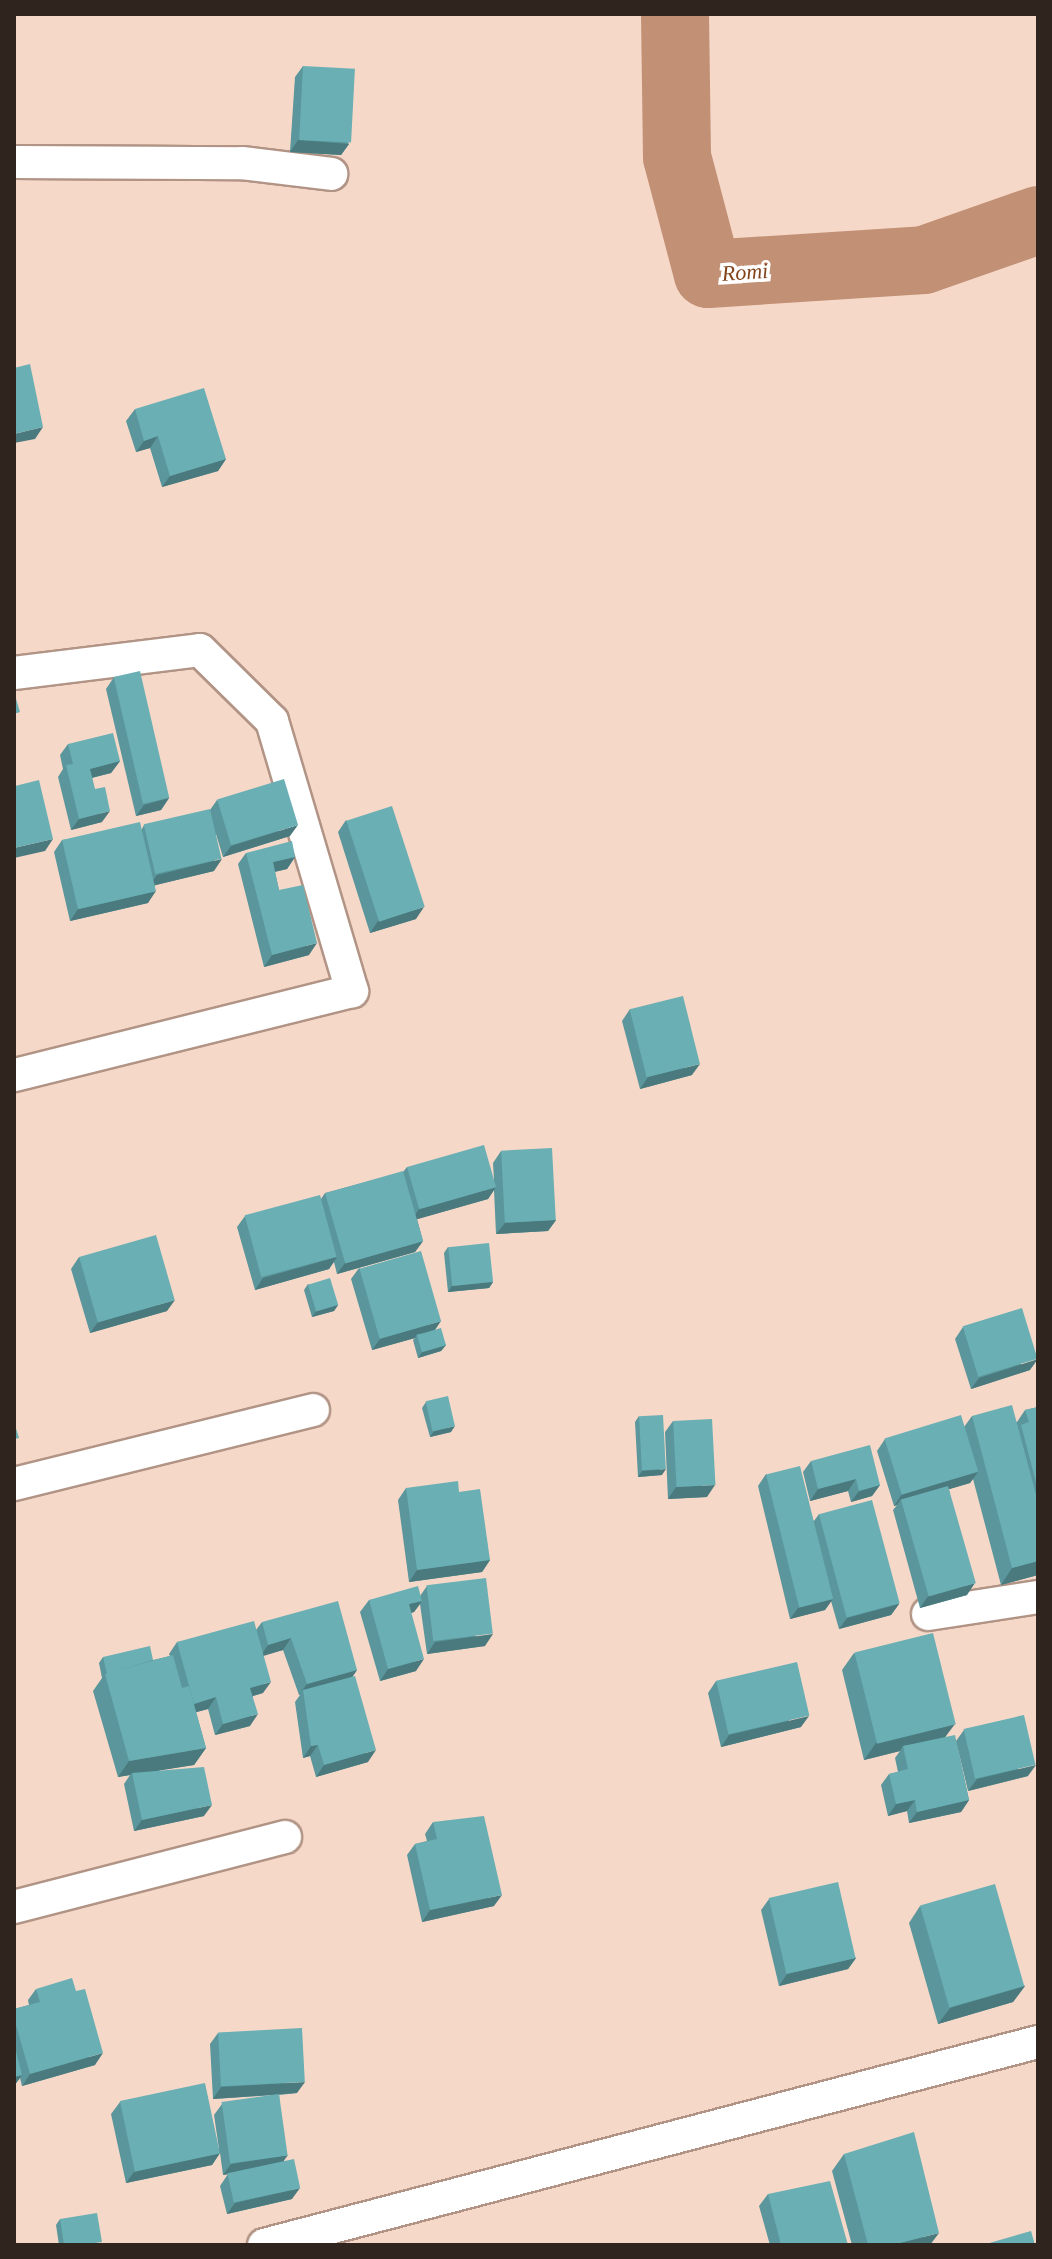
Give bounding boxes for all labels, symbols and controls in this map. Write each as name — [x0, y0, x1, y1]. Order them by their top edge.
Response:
water label: Romi — [721, 257, 769, 287]

